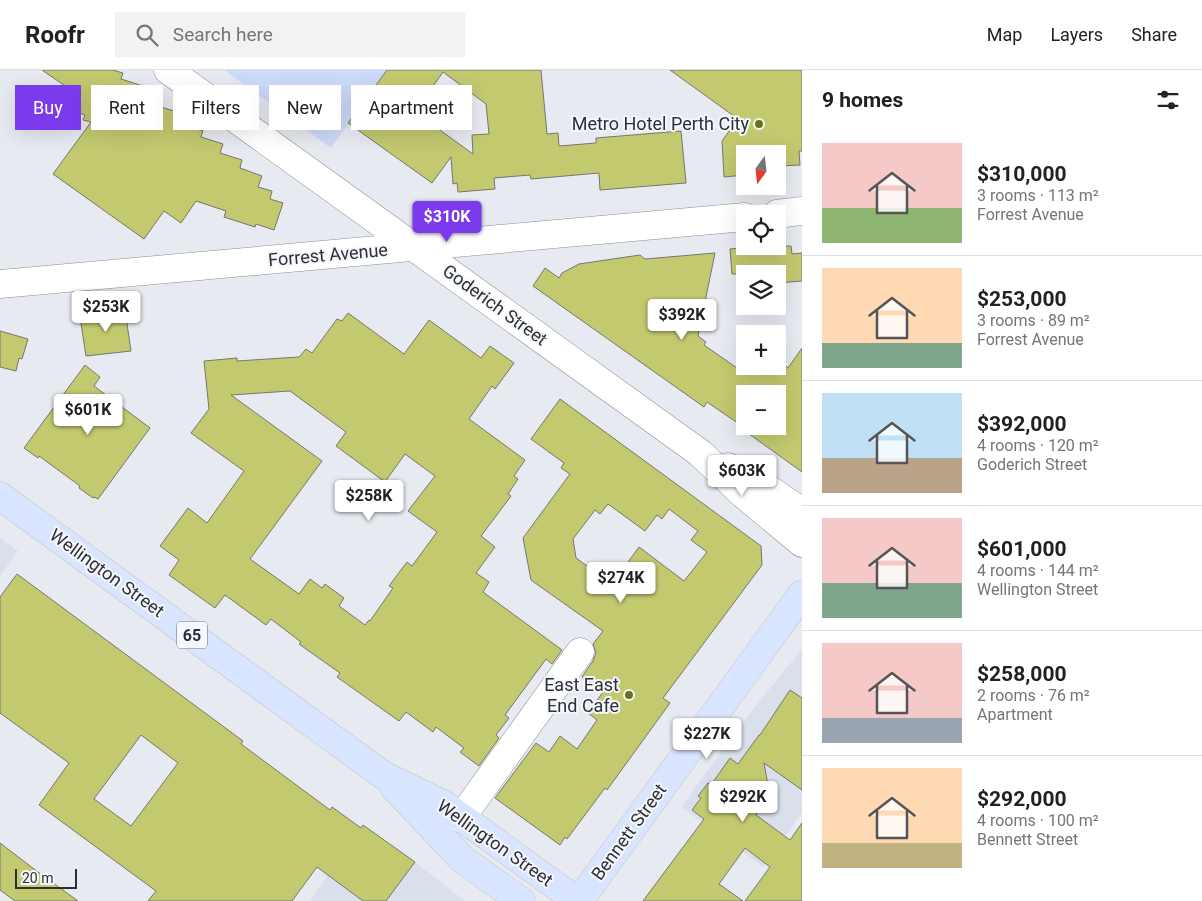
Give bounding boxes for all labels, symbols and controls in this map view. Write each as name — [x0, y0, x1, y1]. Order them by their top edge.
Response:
search box — [115, 12, 465, 57]
text: Roofr — [25, 21, 85, 49]
icon: search — [133, 21, 161, 49]
text: Search here — [173, 23, 273, 46]
text: Map — [987, 24, 1022, 45]
text: Layers — [1050, 24, 1103, 45]
text: Share — [1131, 24, 1177, 45]
chip: Buy — [15, 85, 81, 130]
chip: Rent — [91, 85, 163, 130]
chip: Filters — [173, 85, 259, 130]
chip: New — [269, 85, 341, 130]
chip: Apartment — [351, 85, 472, 130]
icon: filters — [1154, 86, 1182, 114]
text: 9 homes — [822, 88, 903, 112]
place label: Metro Hotel Perth City — [572, 113, 749, 134]
marker: Metro Hotel Perth City — [753, 118, 765, 130]
north arrow — [736, 145, 786, 195]
map controls — [736, 145, 786, 435]
text: $310,000 — [977, 162, 1067, 186]
icon: home — [862, 163, 922, 223]
text: 3 rooms · 113 m² — [977, 186, 1099, 205]
pin: $310K — [412, 200, 482, 243]
button: locate — [736, 205, 786, 255]
text: Forrest Avenue — [977, 205, 1084, 224]
text: $310K — [424, 207, 470, 226]
street label: Forrest Avenue — [267, 239, 389, 270]
street label: Goderich Street — [439, 260, 552, 350]
button: layers — [736, 265, 786, 315]
text: $253,000 — [977, 287, 1067, 311]
icon: home — [862, 288, 922, 348]
pin: $253K — [71, 290, 141, 333]
text: $253K — [83, 297, 129, 316]
pin: $392K — [647, 298, 717, 341]
text: $392K — [659, 305, 705, 324]
text: 3 rooms · 89 m² — [977, 311, 1090, 330]
button: + — [736, 325, 786, 375]
text: Forrest Avenue — [977, 330, 1084, 349]
button: − — [736, 385, 786, 435]
pin: $601K — [53, 394, 123, 436]
text: $601K — [65, 400, 111, 419]
text: $392,000 — [977, 412, 1067, 436]
icon: home — [862, 413, 922, 473]
text: 4 rooms · 120 m² — [977, 436, 1099, 455]
pin: $603K — [707, 454, 777, 497]
text: Goderich Street — [977, 455, 1087, 474]
text: $603K — [719, 461, 765, 480]
pin: $258K — [334, 480, 404, 522]
text: $258K — [346, 486, 392, 505]
street label: Wellington Street — [46, 524, 169, 621]
text: $601,000 — [977, 537, 1067, 561]
icon: home — [862, 538, 922, 598]
text: 4 rooms · 144 m² — [977, 561, 1099, 580]
pin: $274K — [586, 562, 656, 604]
text: $274K — [598, 568, 644, 587]
text: Wellington Street — [977, 580, 1098, 599]
road number: 65 — [177, 622, 207, 648]
text: $258,000 — [977, 662, 1067, 686]
icon: home — [862, 663, 922, 723]
place label: East East End Cafe — [544, 674, 619, 716]
text: 2 rooms · 76 m² — [977, 686, 1090, 705]
marker: East East End Cafe — [623, 689, 635, 701]
text: Apartment — [977, 705, 1053, 724]
pin: $227K — [672, 718, 742, 760]
text: $227K — [684, 724, 730, 743]
street label: Bennett Street — [587, 779, 671, 884]
pin: $292K — [708, 780, 778, 823]
text: $292K — [720, 787, 766, 806]
text: $292,000 — [977, 787, 1067, 811]
icon: home — [862, 788, 922, 848]
street label: Wellington Street — [433, 795, 557, 890]
text: 4 rooms · 100 m² — [977, 811, 1099, 830]
text: Bennett Street — [977, 830, 1078, 849]
scale bar — [15, 866, 78, 889]
text: 20 m — [22, 870, 54, 886]

